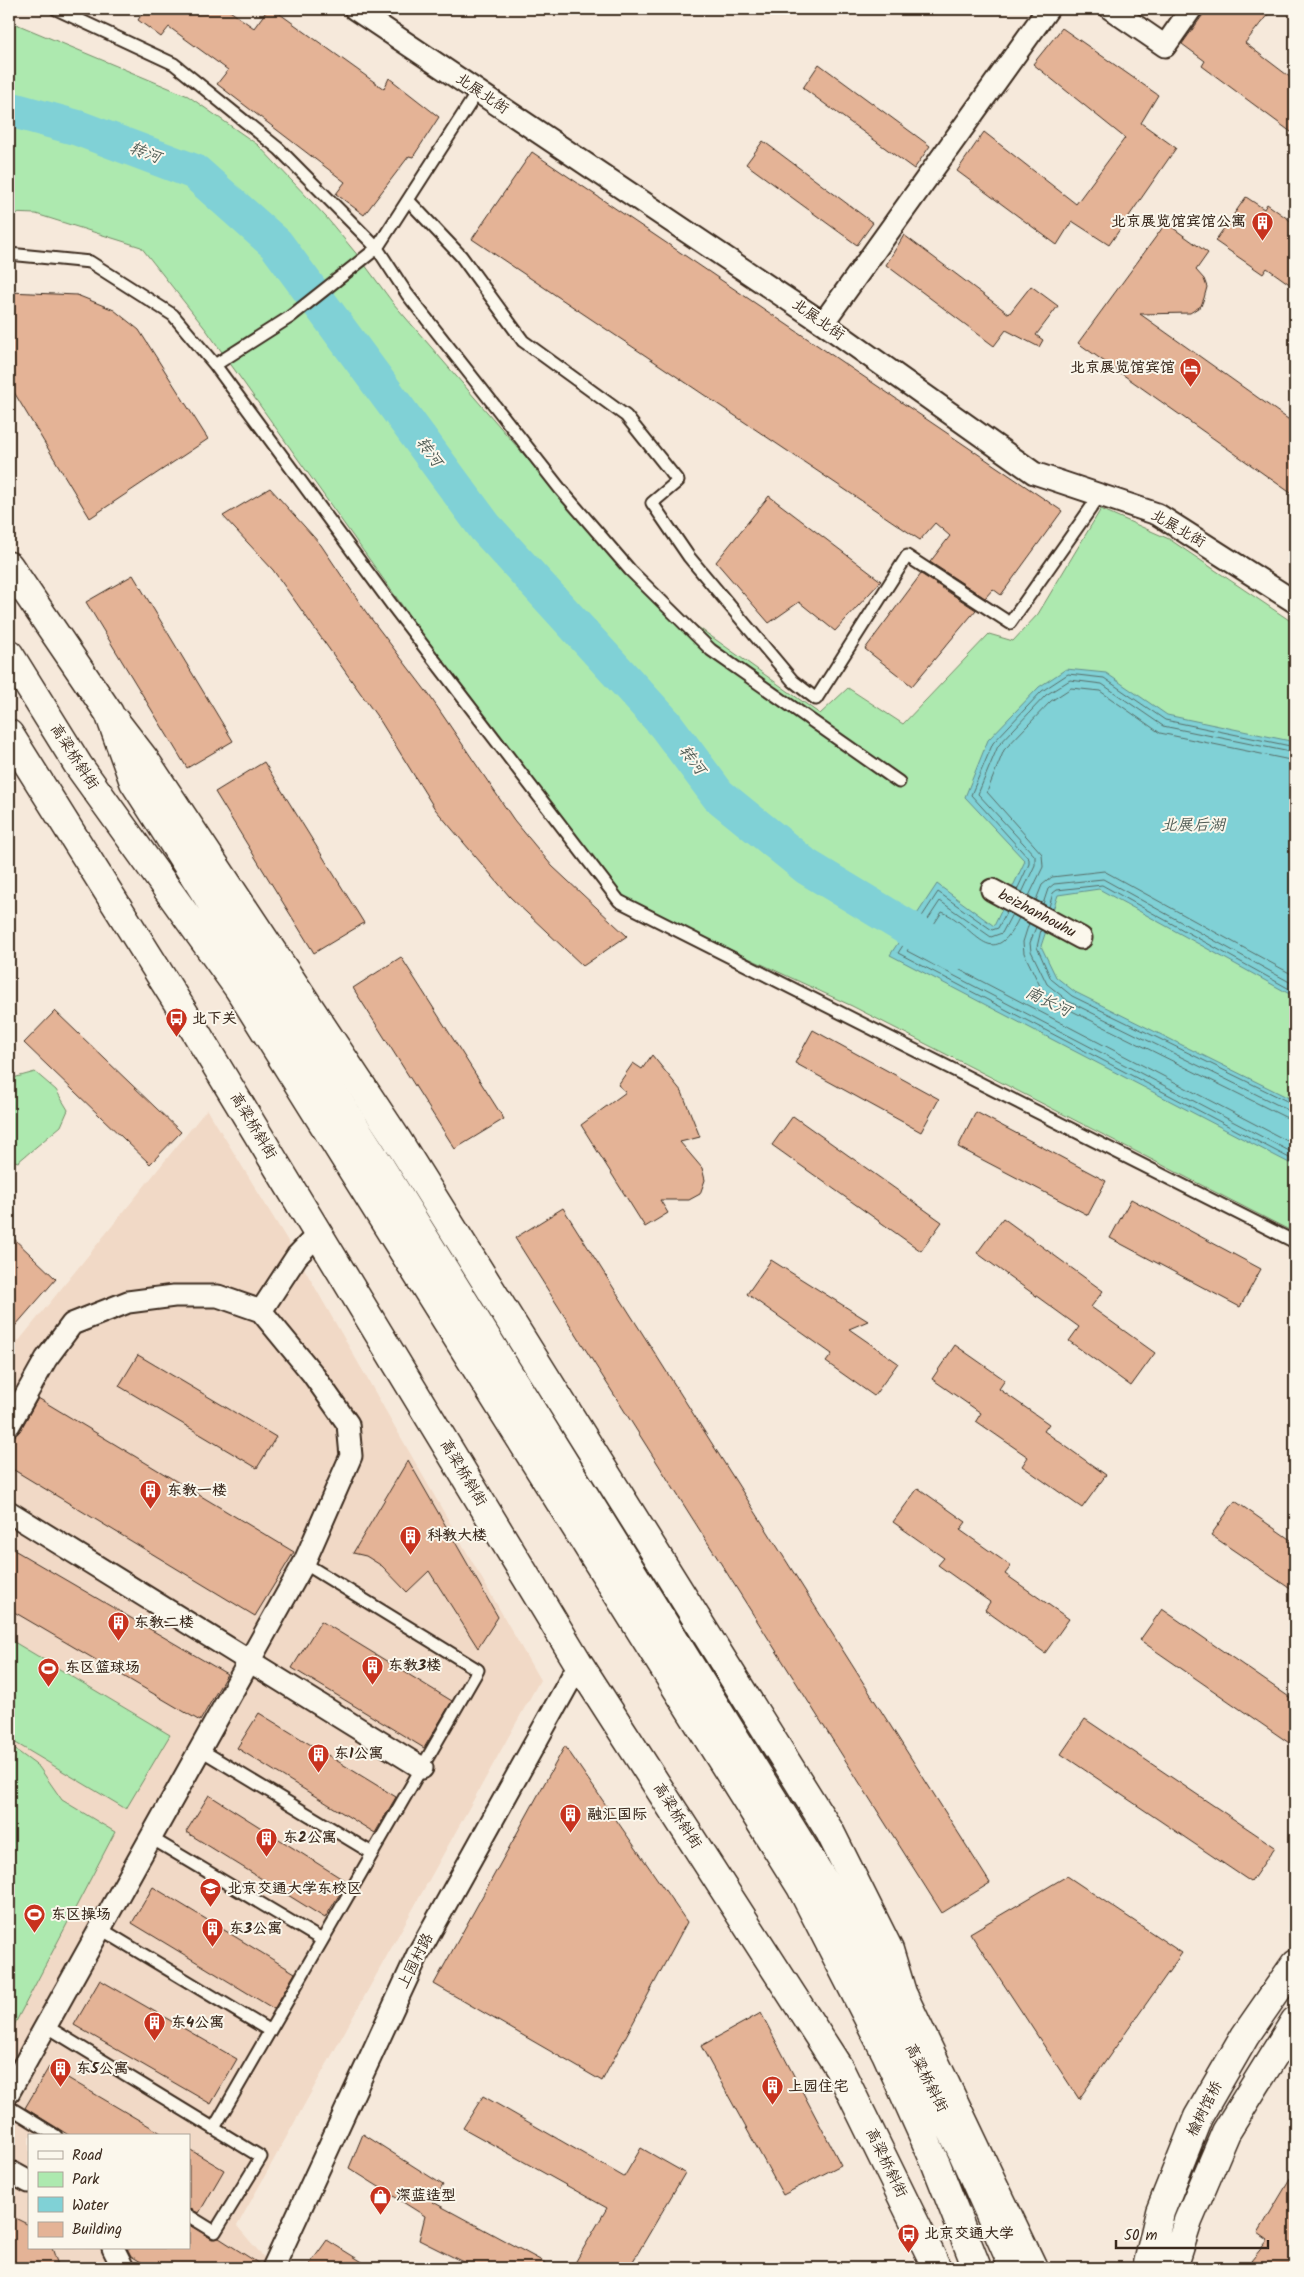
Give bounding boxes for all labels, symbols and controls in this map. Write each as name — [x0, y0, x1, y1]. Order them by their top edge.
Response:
street label: 北展北街 — [450, 67, 514, 121]
water label: 转河 — [126, 136, 167, 171]
place label: 北京展览馆宾馆公寓 — [1111, 210, 1246, 234]
building icon: 北京展览馆宾馆公寓 — [1250, 210, 1274, 241]
street label: 北展北街 — [787, 293, 849, 347]
place label: 北京展览馆宾馆 — [1070, 356, 1175, 380]
hotel icon: 北京展览馆宾馆 — [1179, 356, 1203, 387]
water label: 转河 — [409, 432, 450, 475]
street label: 北展北街 — [1146, 504, 1210, 554]
street label: 高梁桥斜街 — [44, 719, 104, 795]
water label: 转河 — [672, 740, 713, 783]
water label: 北展后湖 — [1161, 813, 1227, 838]
street label: beizhanhouhu — [994, 883, 1080, 945]
water label: 南长河 — [1021, 980, 1078, 1025]
bus stop icon: 北下关 — [164, 1007, 188, 1038]
place label: 北下关 — [192, 1007, 237, 1031]
street label: 高梁桥斜街 — [223, 1088, 283, 1164]
street label: 高梁桥斜街 — [433, 1435, 493, 1511]
building icon: 东教一楼 — [139, 1479, 163, 1510]
place label: 东教一楼 — [167, 1479, 227, 1503]
building icon: 科教大楼 — [399, 1524, 423, 1555]
place label: 科教大楼 — [427, 1524, 487, 1548]
building icon: 东教二楼 — [106, 1611, 130, 1642]
place label: 东教二楼 — [134, 1611, 194, 1635]
building icon: 东教3楼 — [360, 1654, 384, 1685]
place label: 东教3楼 — [388, 1654, 441, 1678]
sports icon: 东区篮球场 — [37, 1656, 61, 1687]
place label: 东区篮球场 — [65, 1656, 140, 1680]
building icon: 东1公寓 — [306, 1742, 330, 1773]
place label: 东1公寓 — [334, 1742, 384, 1766]
street label: 高梁桥斜街 — [647, 1778, 707, 1854]
building icon: 融汇国际 — [559, 1803, 583, 1834]
place label: 融汇国际 — [587, 1803, 647, 1827]
building icon: 东2公寓 — [255, 1826, 279, 1857]
place label: 东2公寓 — [283, 1826, 337, 1850]
school or university icon: 北京交通大学东校区 — [199, 1877, 223, 1908]
place label: 北京交通大学东校区 — [227, 1877, 362, 1901]
sports icon: 东区操场 — [23, 1903, 47, 1934]
place label: 东区操场 — [51, 1903, 111, 1927]
building icon: 东3公寓 — [201, 1917, 225, 1948]
place label: 东3公寓 — [229, 1917, 282, 1941]
street label: 上园村路 — [392, 1929, 440, 1993]
building icon: 东4公寓 — [143, 2011, 167, 2042]
place label: 东4公寓 — [171, 2011, 224, 2035]
street label: 高粱桥斜街 — [898, 2039, 954, 2117]
building icon: 东5公寓 — [48, 2057, 72, 2088]
place label: 东5公寓 — [76, 2057, 129, 2081]
building icon: 上园住宅 — [760, 2075, 784, 2106]
place label: 上园住宅 — [788, 2075, 848, 2099]
street label: 榆树馆桥 — [1181, 2077, 1229, 2141]
street label: 高梁桥斜街 — [859, 2124, 913, 2202]
legend — [28, 2134, 190, 2250]
text: Road — [72, 2144, 103, 2168]
text: Park — [72, 2168, 100, 2192]
shop icon: 深蓝造型 — [368, 2184, 392, 2215]
place label: 深蓝造型 — [396, 2184, 456, 2208]
text: Water — [72, 2194, 109, 2218]
scale bar — [1116, 2217, 1269, 2249]
text: Building — [72, 2218, 122, 2242]
bus stop icon: 北京交通大学 — [896, 2222, 920, 2253]
place label: 北京交通大学 — [924, 2222, 1014, 2246]
text: 50 m — [1124, 2224, 1158, 2248]

